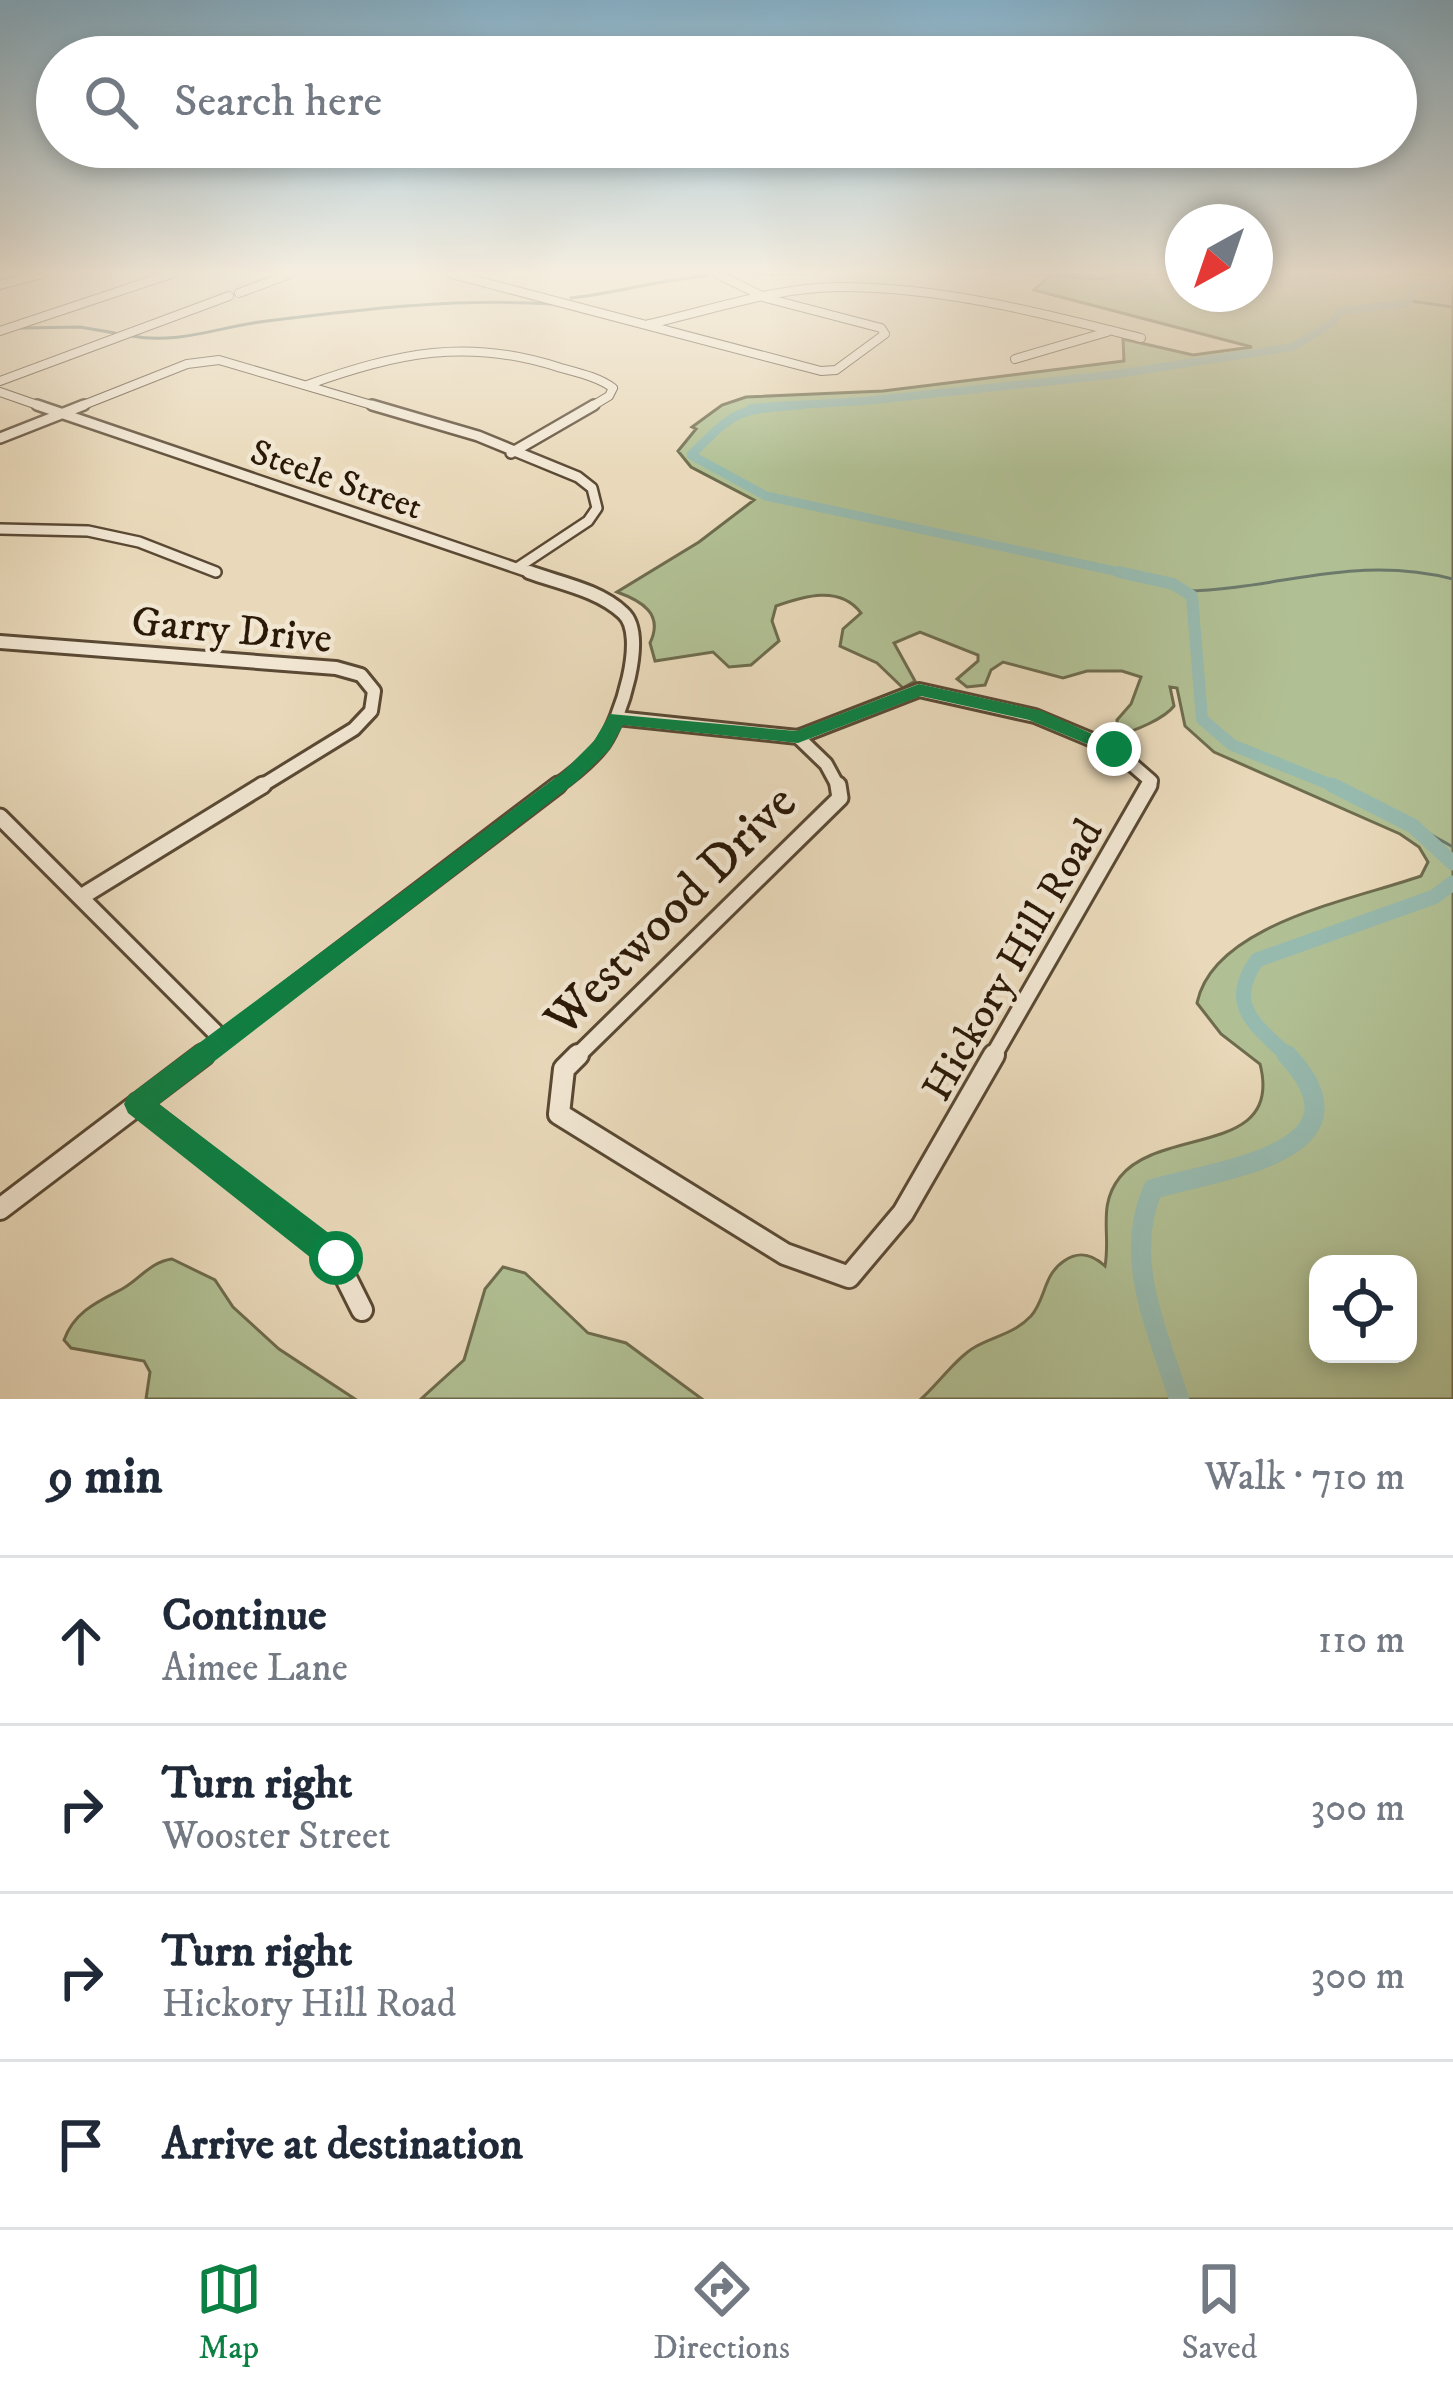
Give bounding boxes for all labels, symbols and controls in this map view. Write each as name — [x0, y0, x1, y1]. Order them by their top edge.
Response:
search box — [36, 36, 1417, 168]
icon: search — [78, 69, 144, 135]
text: Search here — [174, 74, 382, 130]
north arrow — [1165, 204, 1273, 312]
street label: Steele Street — [244, 430, 428, 531]
street label: Garry Drive — [129, 596, 334, 666]
route end — [1087, 722, 1141, 776]
street label: Westwood Drive — [531, 772, 811, 1051]
street label: Hickory Hill Road — [912, 810, 1115, 1111]
route start — [309, 1231, 363, 1285]
map controls — [1309, 1255, 1417, 1363]
button: locate — [1309, 1255, 1417, 1363]
text: 9 min — [48, 1445, 163, 1509]
text: Walk · 710 m — [1204, 1453, 1405, 1502]
text: Continue — [162, 1588, 327, 1644]
icon: ahead — [48, 1608, 114, 1674]
text: 110 m — [1318, 1616, 1405, 1665]
text: Aimee Lane — [162, 1644, 348, 1693]
text: Turn right — [162, 1756, 352, 1812]
icon: right — [48, 1776, 114, 1842]
text: 300 m — [1311, 1784, 1405, 1833]
text: Wooster Street — [162, 1812, 391, 1861]
text: Turn right — [162, 1924, 352, 1980]
icon: right — [48, 1944, 114, 2010]
text: 300 m — [1311, 1952, 1405, 2001]
text: Hickory Hill Road — [162, 1980, 456, 2029]
icon: arrive — [48, 2112, 114, 2178]
text: Arrive at destination — [162, 2117, 523, 2173]
tab: Map — [196, 2256, 262, 2369]
tab: Directions — [653, 2256, 790, 2369]
tab: Saved — [1181, 2256, 1257, 2369]

